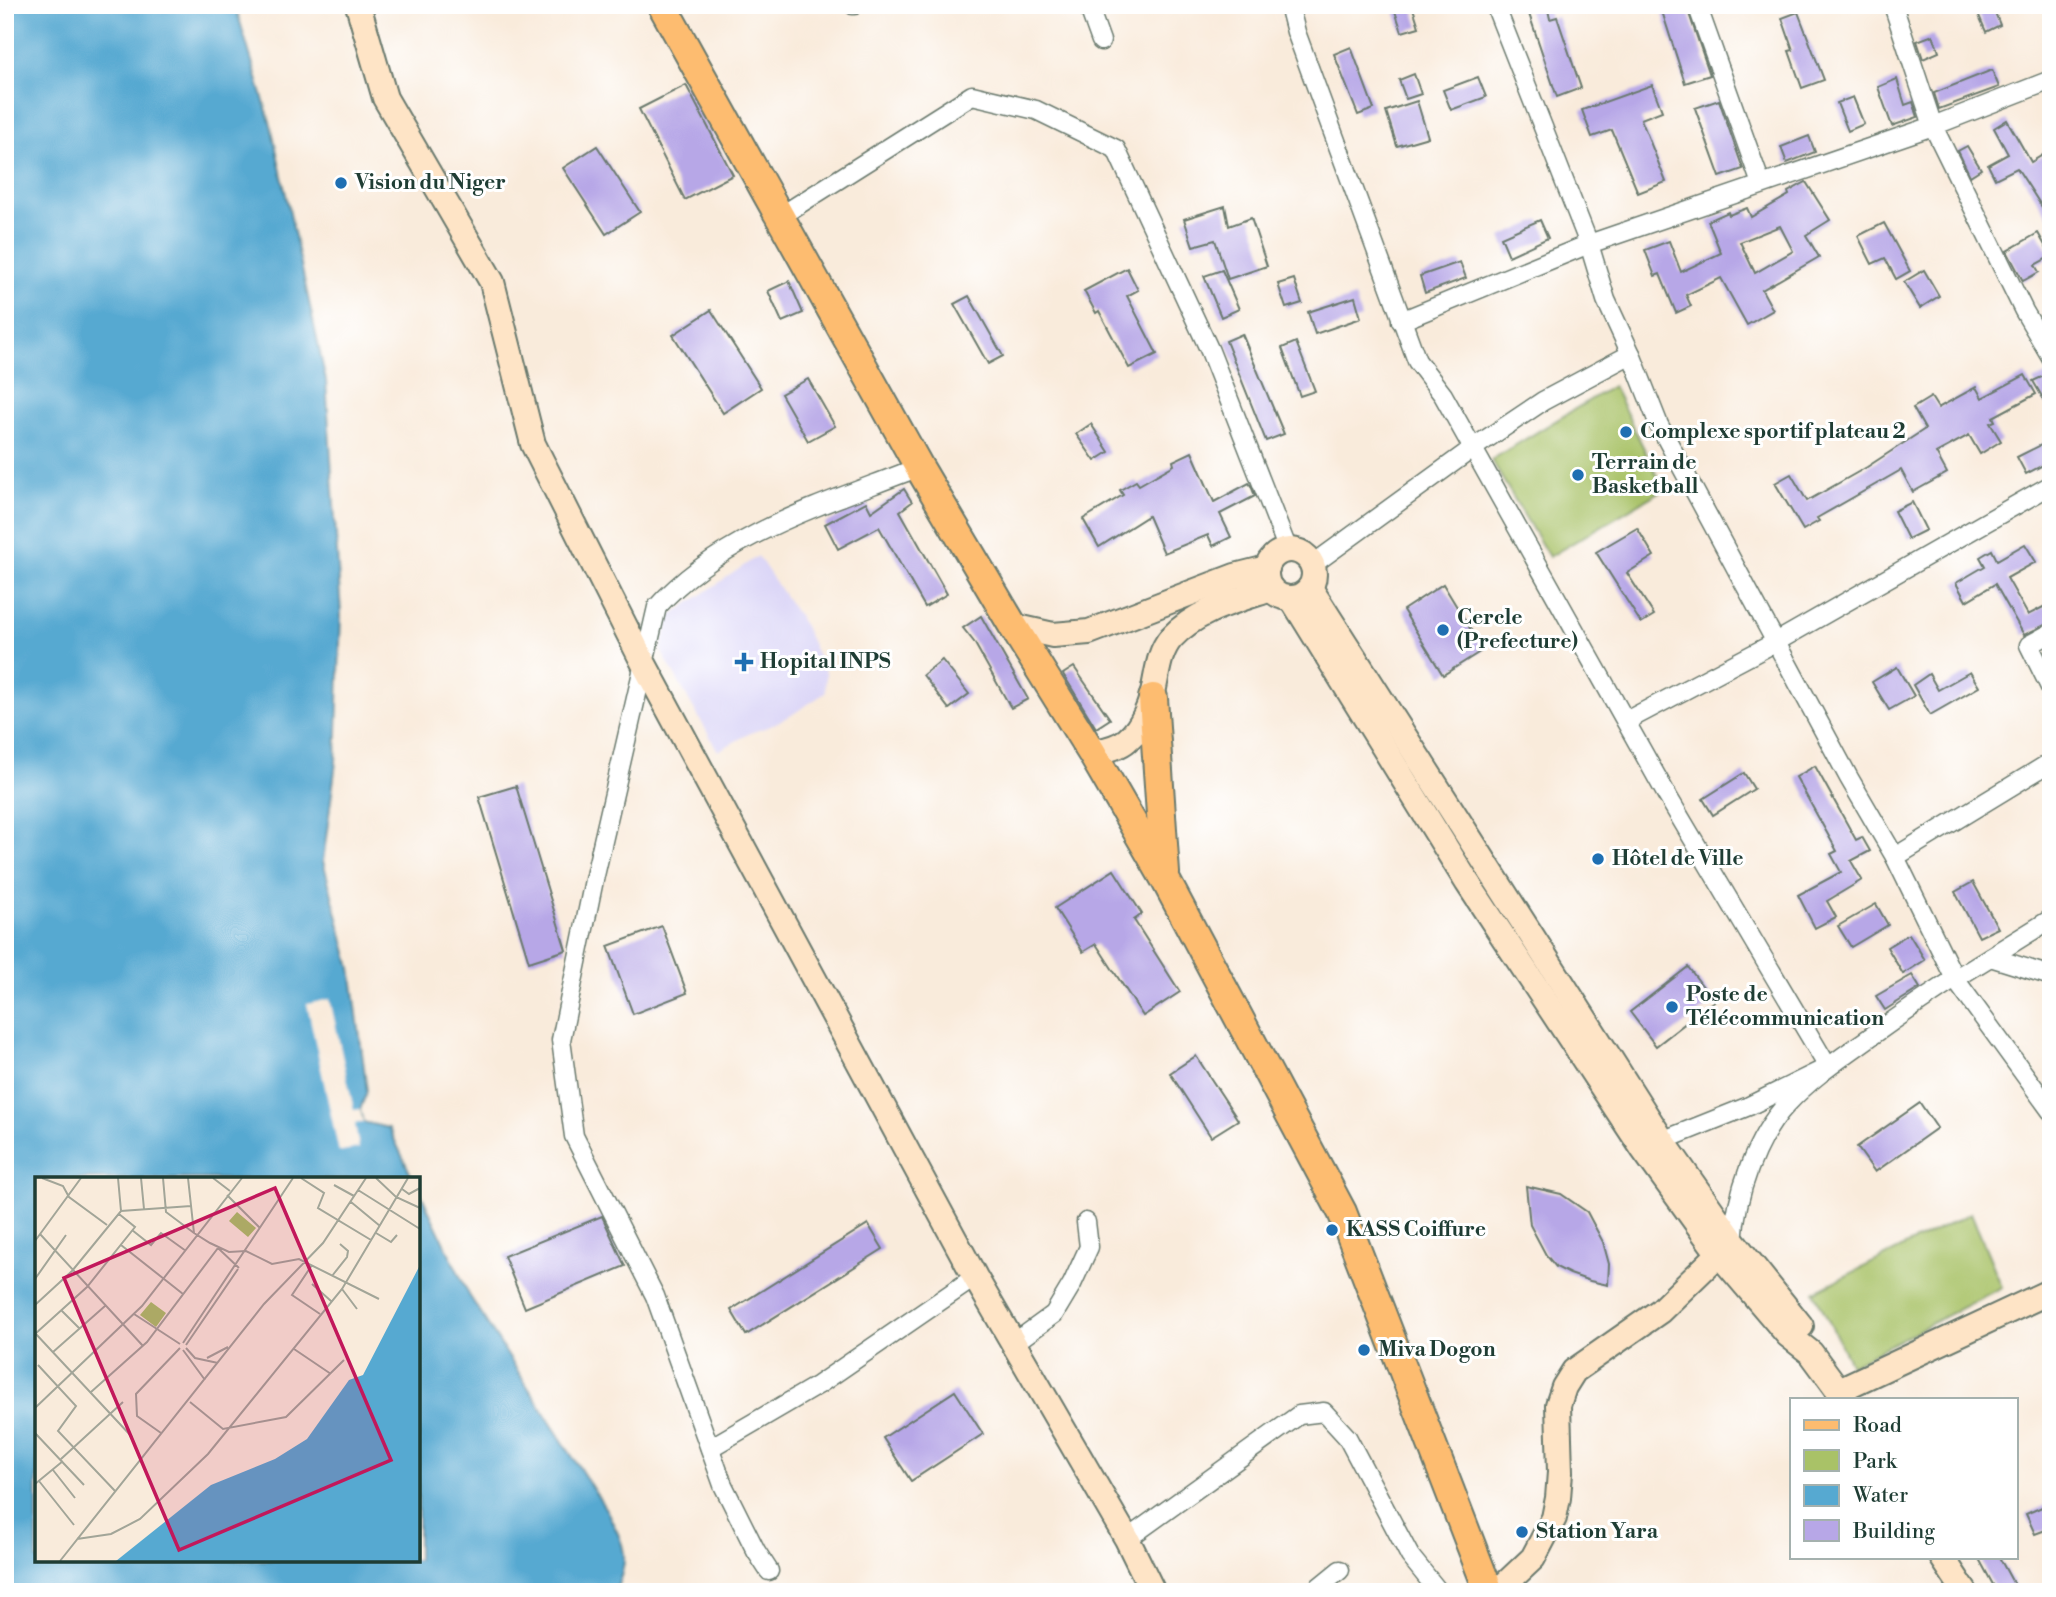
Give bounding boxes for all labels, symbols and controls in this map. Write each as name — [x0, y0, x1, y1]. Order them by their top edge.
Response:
place label: Vision du Niger — [354, 170, 506, 196]
marker: Vision du Niger — [333, 175, 349, 191]
place label: Complexe sportif plateau 2 — [1640, 419, 1906, 445]
marker: Complexe sportif plateau 2 — [1618, 424, 1634, 440]
place label: Terrain de Basketball — [1592, 450, 1699, 500]
marker: Terrain de Basketball — [1570, 467, 1586, 483]
place label: Cercle (Prefecture) — [1457, 605, 1578, 655]
marker: Cercle (Prefecture) — [1435, 622, 1451, 638]
place label: Hopital INPS — [760, 649, 891, 675]
marker: Hopital INPS — [734, 652, 754, 672]
place label: Hôtel de Ville — [1612, 846, 1743, 872]
marker: Hôtel de Ville — [1590, 851, 1606, 867]
place label: Poste de Télécommunication — [1686, 982, 1884, 1032]
marker: Poste de Télécommunication — [1664, 999, 1680, 1015]
inset map — [35, 1177, 420, 1562]
place label: KASS Coiffure — [1346, 1217, 1486, 1243]
marker: KASS Coiffure — [1324, 1222, 1340, 1238]
place label: Miva Dogon — [1378, 1337, 1496, 1363]
marker: Miva Dogon — [1356, 1342, 1372, 1358]
legend — [1790, 1398, 2018, 1558]
text: Road — [1853, 1413, 1902, 1439]
text: Park — [1853, 1449, 1898, 1475]
text: Water — [1852, 1483, 1908, 1509]
place label: Station Yara — [1536, 1519, 1659, 1545]
text: Building — [1852, 1519, 1935, 1545]
marker: Station Yara — [1514, 1524, 1530, 1540]

